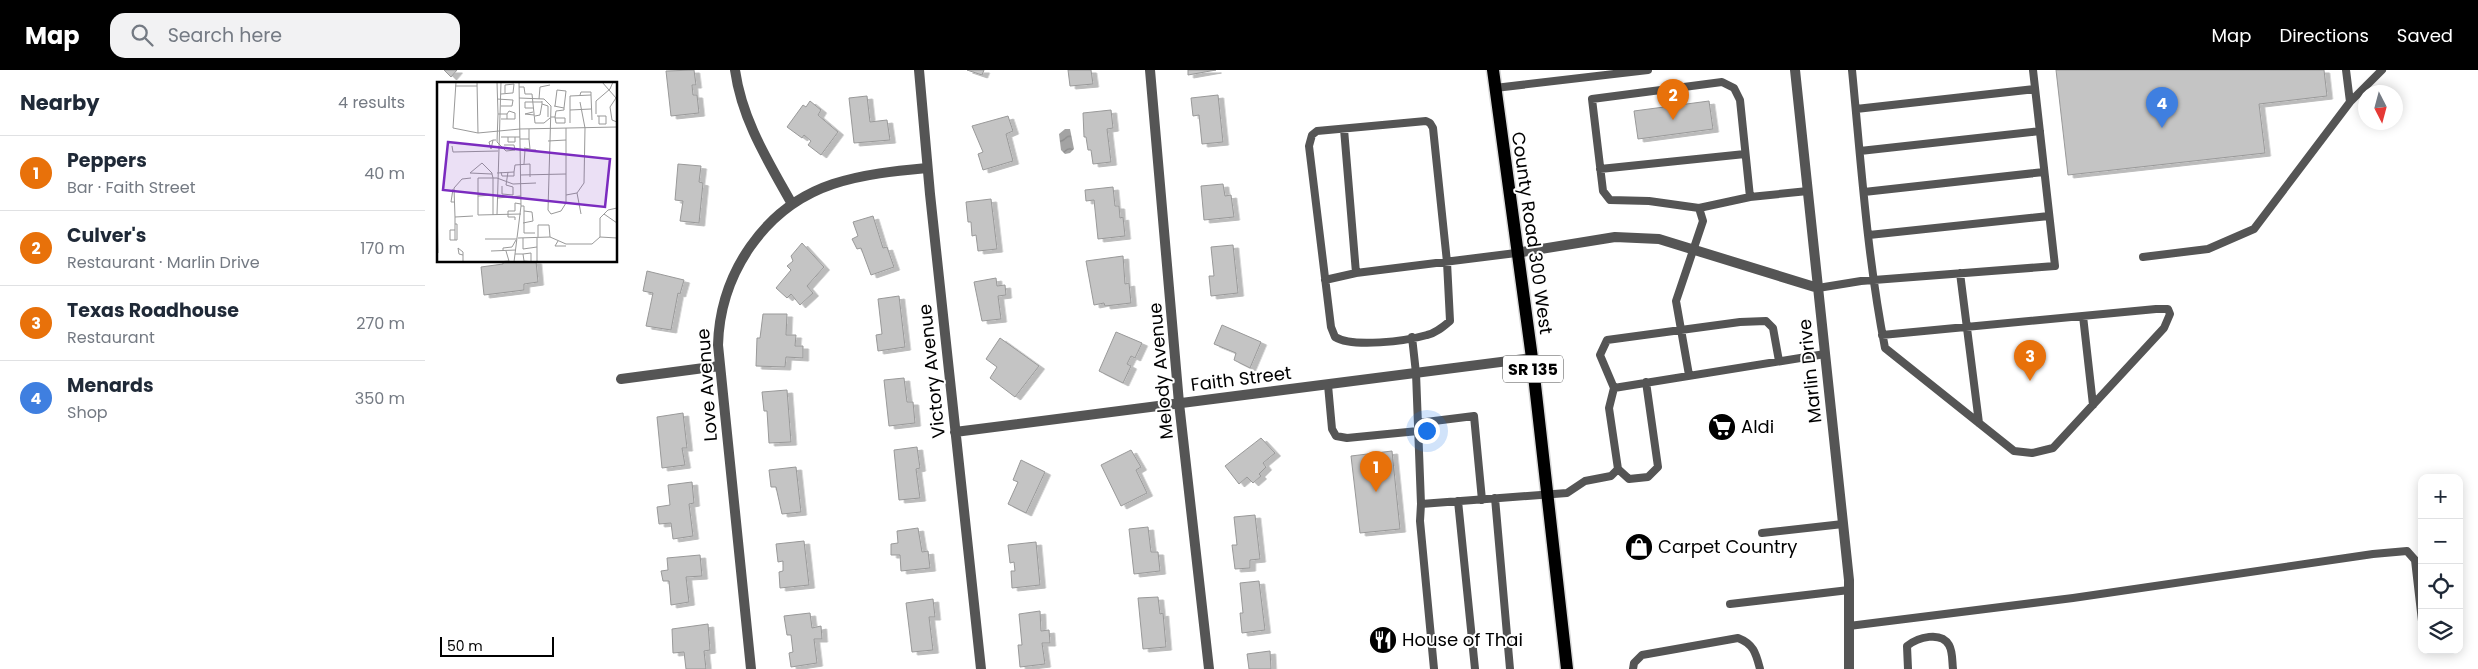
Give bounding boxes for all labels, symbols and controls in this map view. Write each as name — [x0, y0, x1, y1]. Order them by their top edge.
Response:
search box — [110, 13, 460, 58]
text: Map — [25, 19, 80, 52]
icon: search — [128, 21, 156, 49]
text: Search here — [168, 22, 282, 49]
text: Map — [2212, 23, 2251, 48]
text: Directions — [2279, 23, 2369, 48]
text: Saved — [2397, 23, 2453, 48]
pin: 2 — [1657, 79, 1689, 120]
inset map — [437, 82, 617, 262]
north arrow — [2358, 85, 2403, 130]
pin: 4 — [2146, 87, 2178, 128]
text: Nearby — [20, 88, 100, 117]
text: 4 results — [338, 91, 405, 114]
street label: County Road 300 West — [1506, 130, 1559, 336]
text: Peppers — [67, 147, 147, 174]
text: 1 — [33, 162, 39, 185]
text: 40 m — [364, 162, 405, 185]
text: Bar · Faith Street — [67, 176, 196, 199]
text: Culver's — [67, 222, 146, 249]
text: 2 — [31, 237, 41, 260]
text: 170 m — [360, 237, 405, 260]
text: Restaurant · Marlin Drive — [67, 251, 260, 274]
text: Texas Roadhouse — [67, 297, 239, 324]
street label: Melody Avenue — [1142, 302, 1179, 441]
street label: Victory Avenue — [912, 303, 951, 439]
text: 3 — [31, 312, 41, 335]
text: 270 m — [356, 312, 405, 335]
street label: Marlin Drive — [1792, 318, 1827, 424]
text: Restaurant — [67, 326, 155, 349]
street label: Love Avenue — [690, 328, 723, 442]
pin: 3 — [2014, 340, 2046, 381]
road number: SR 135 — [1503, 356, 1563, 382]
street label: Faith Street — [1189, 360, 1293, 397]
text: Menards — [67, 372, 154, 399]
text: 4 — [31, 387, 41, 410]
text: 350 m — [355, 387, 405, 410]
text: Shop — [67, 401, 108, 424]
supermarket icon: Aldi — [1707, 412, 1737, 442]
place label: Aldi — [1741, 414, 1774, 439]
your location — [1414, 418, 1440, 444]
pin: 1 — [1360, 451, 1392, 492]
map controls — [2418, 474, 2463, 654]
button: + — [2418, 474, 2463, 519]
button: − — [2418, 519, 2463, 564]
shop icon: Carpet Country — [1624, 532, 1654, 562]
place label: Carpet Country — [1658, 534, 1797, 559]
button: locate — [2418, 564, 2463, 609]
button: layers — [2418, 609, 2463, 654]
restaurant icon: House of Thai — [1368, 625, 1398, 655]
place label: House of Thai — [1402, 627, 1523, 652]
scale bar — [440, 634, 554, 657]
text: 50 m — [447, 636, 483, 656]

